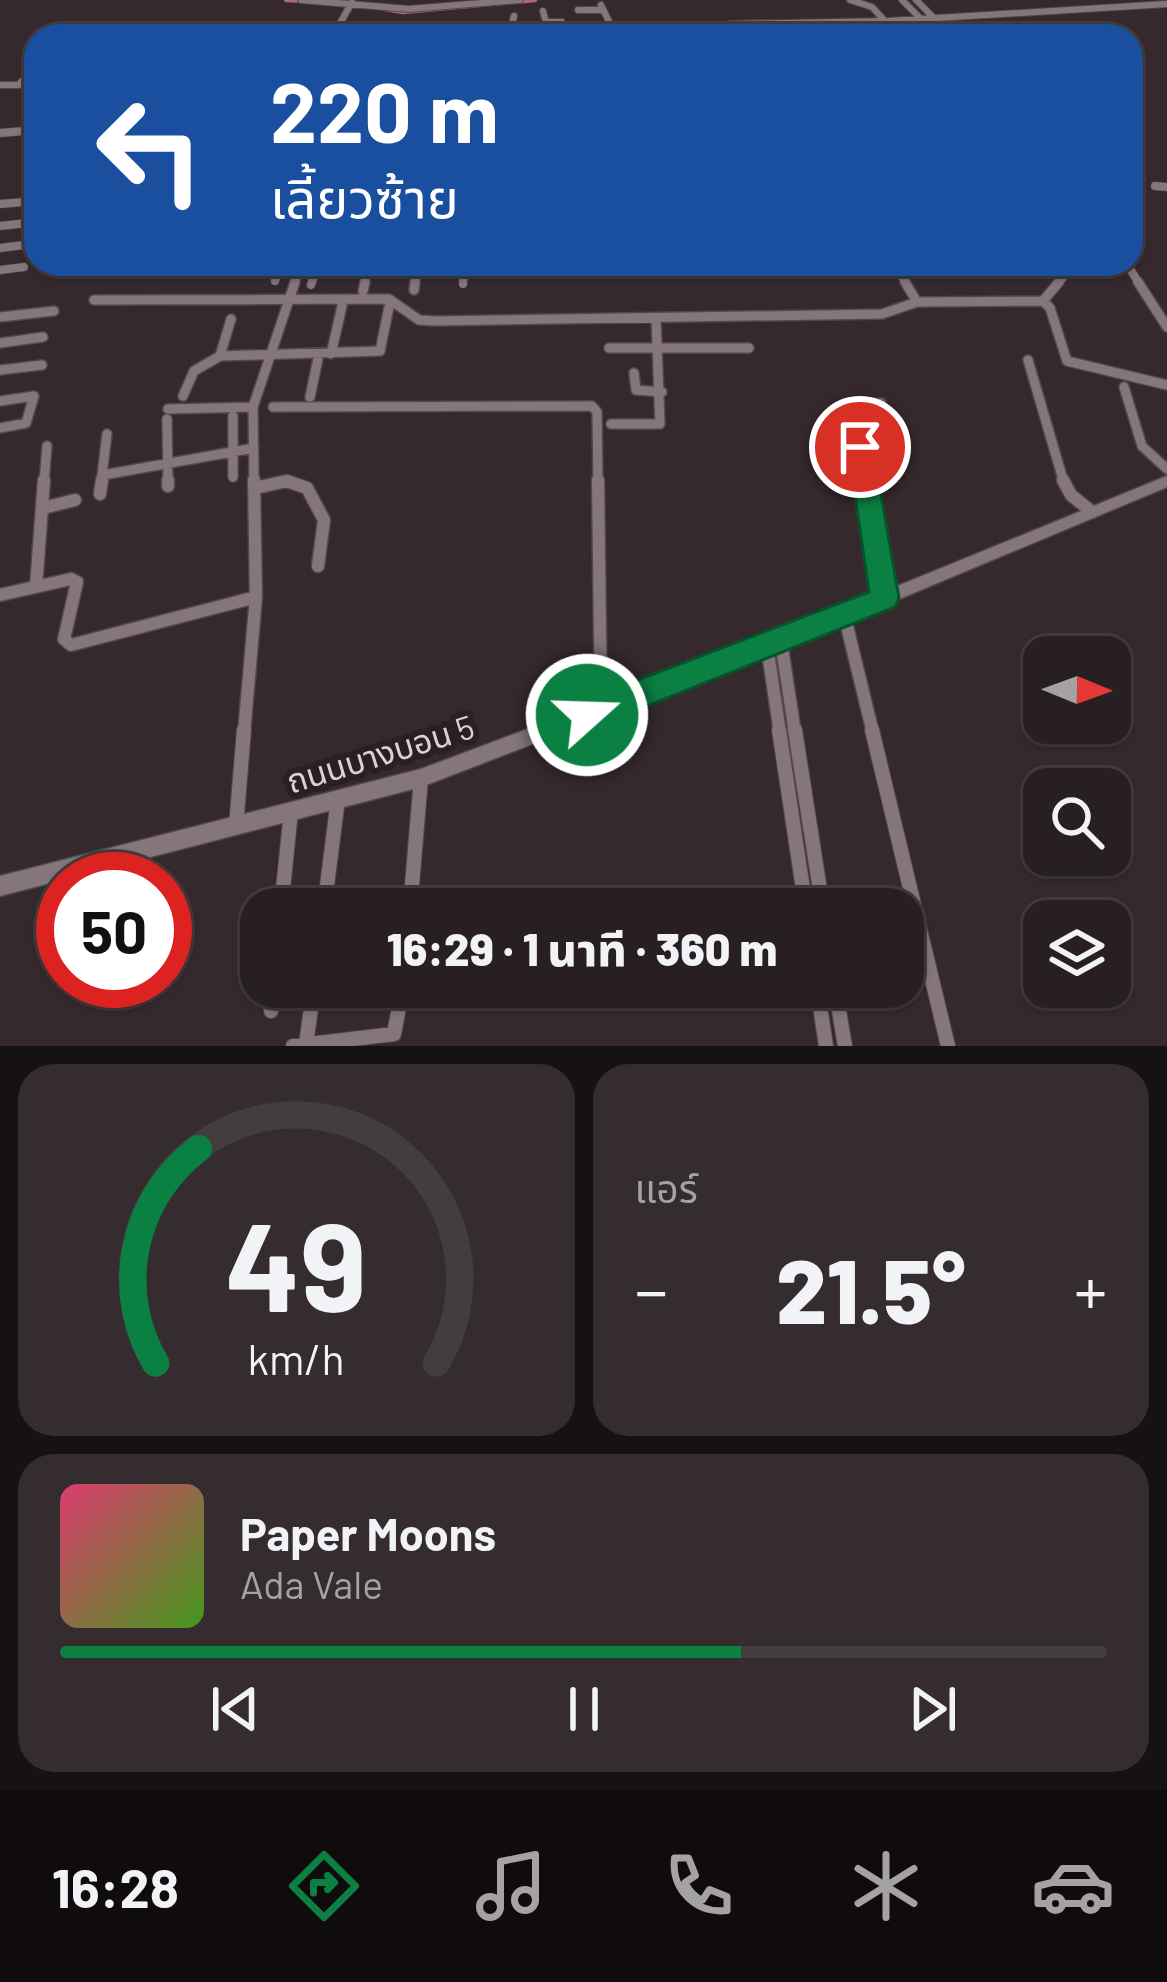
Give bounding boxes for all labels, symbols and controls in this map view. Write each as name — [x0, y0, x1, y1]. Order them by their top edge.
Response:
text: 220 m — [270, 59, 499, 160]
icon: left — [72, 72, 228, 228]
text: เลี้ยวซ้าย — [270, 164, 459, 229]
pin — [809, 396, 911, 498]
icon: arrive — [827, 414, 893, 480]
north arrow — [1023, 636, 1131, 744]
map controls — [1023, 636, 1131, 1008]
position arrow — [524, 652, 650, 778]
street label: ถนนบางบอน 5 — [281, 706, 479, 800]
button: search — [1023, 768, 1131, 876]
speed limit sign: 50 — [36, 852, 192, 1008]
button: layers — [1023, 900, 1131, 1008]
text: 16:29 · 1 นาที · 360 m — [387, 921, 777, 975]
text: แอร์ — [635, 1164, 698, 1211]
text: 49 — [225, 1187, 367, 1337]
text: 21.5° — [776, 1234, 966, 1342]
text: − — [635, 1249, 668, 1328]
text: + — [1074, 1249, 1107, 1328]
text: km/h — [248, 1332, 345, 1384]
text: Paper Moons — [240, 1506, 496, 1560]
text: Ada Vale — [240, 1560, 383, 1607]
icon: previous — [202, 1676, 268, 1742]
icon: pause — [551, 1676, 617, 1742]
icon: next — [900, 1676, 966, 1742]
icon: directions — [282, 1844, 366, 1928]
icon: music — [469, 1844, 553, 1928]
icon: phone — [657, 1844, 741, 1928]
icon: climate — [844, 1844, 928, 1928]
icon: car — [1031, 1844, 1115, 1928]
text: 16:28 — [52, 1854, 179, 1919]

